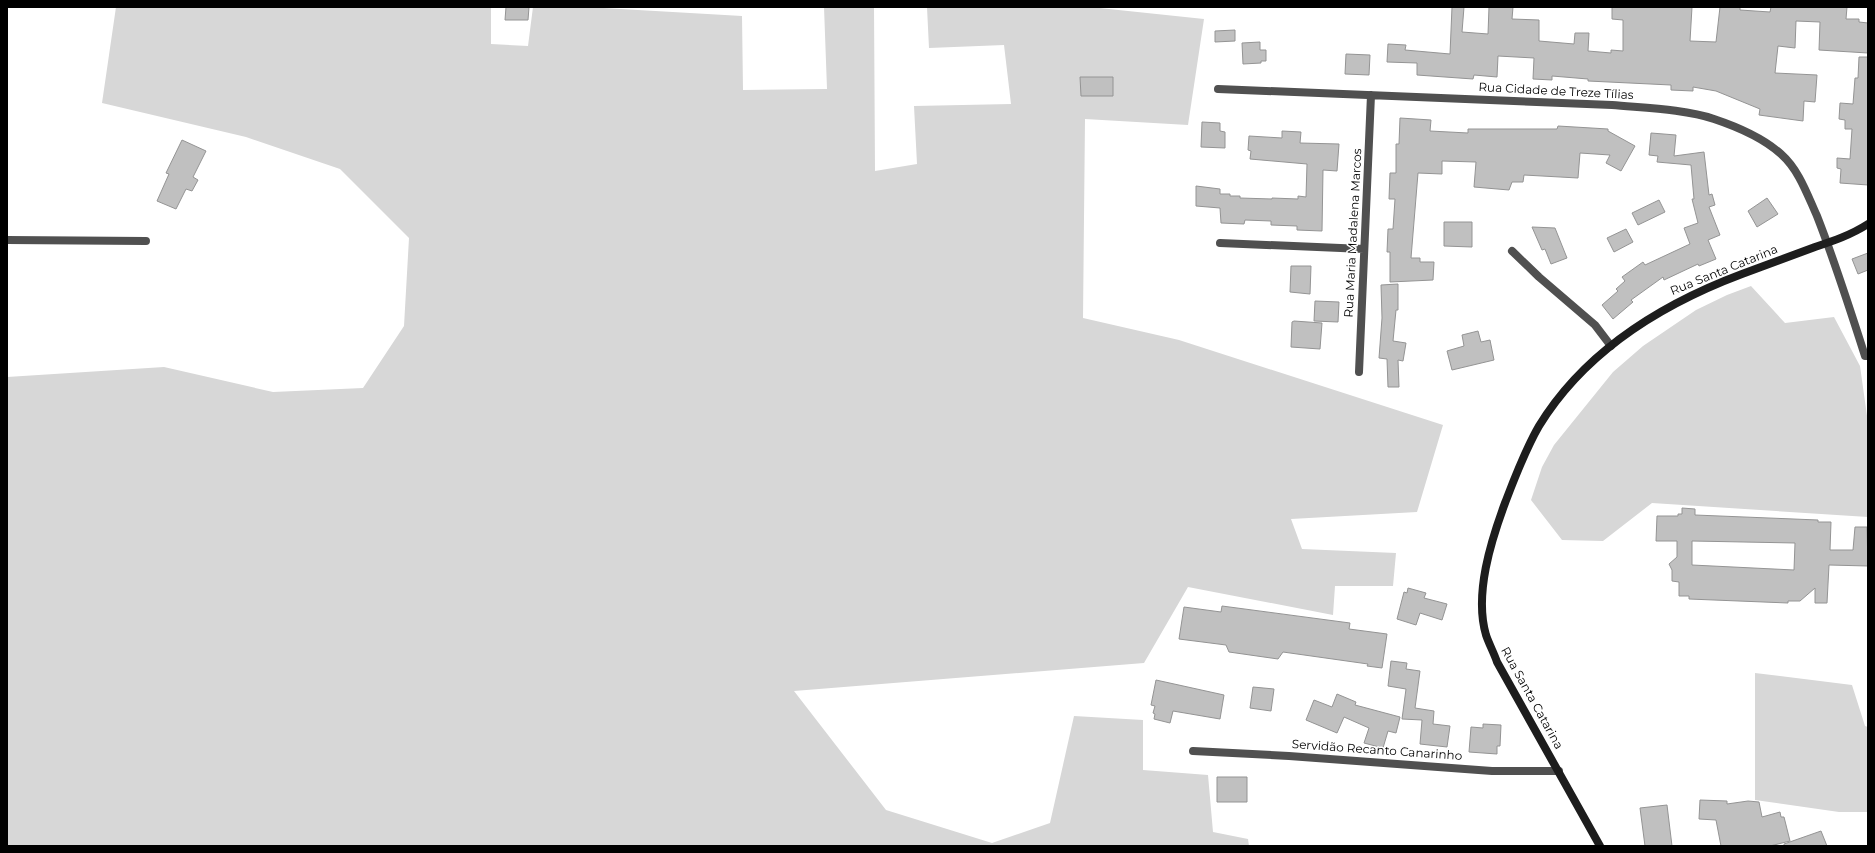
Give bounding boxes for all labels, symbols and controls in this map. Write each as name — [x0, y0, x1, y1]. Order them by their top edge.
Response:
street label: Rua Cidade de Treze Tílias — [1478, 79, 1634, 102]
street label: Rua Maria Madalena Marcos — [1341, 148, 1364, 318]
street label: Rua Santa Catarina — [1668, 241, 1780, 298]
street label: Rua Santa Catarina — [1498, 644, 1567, 752]
street label: Servidão Recanto Canarinho — [1291, 736, 1463, 763]

